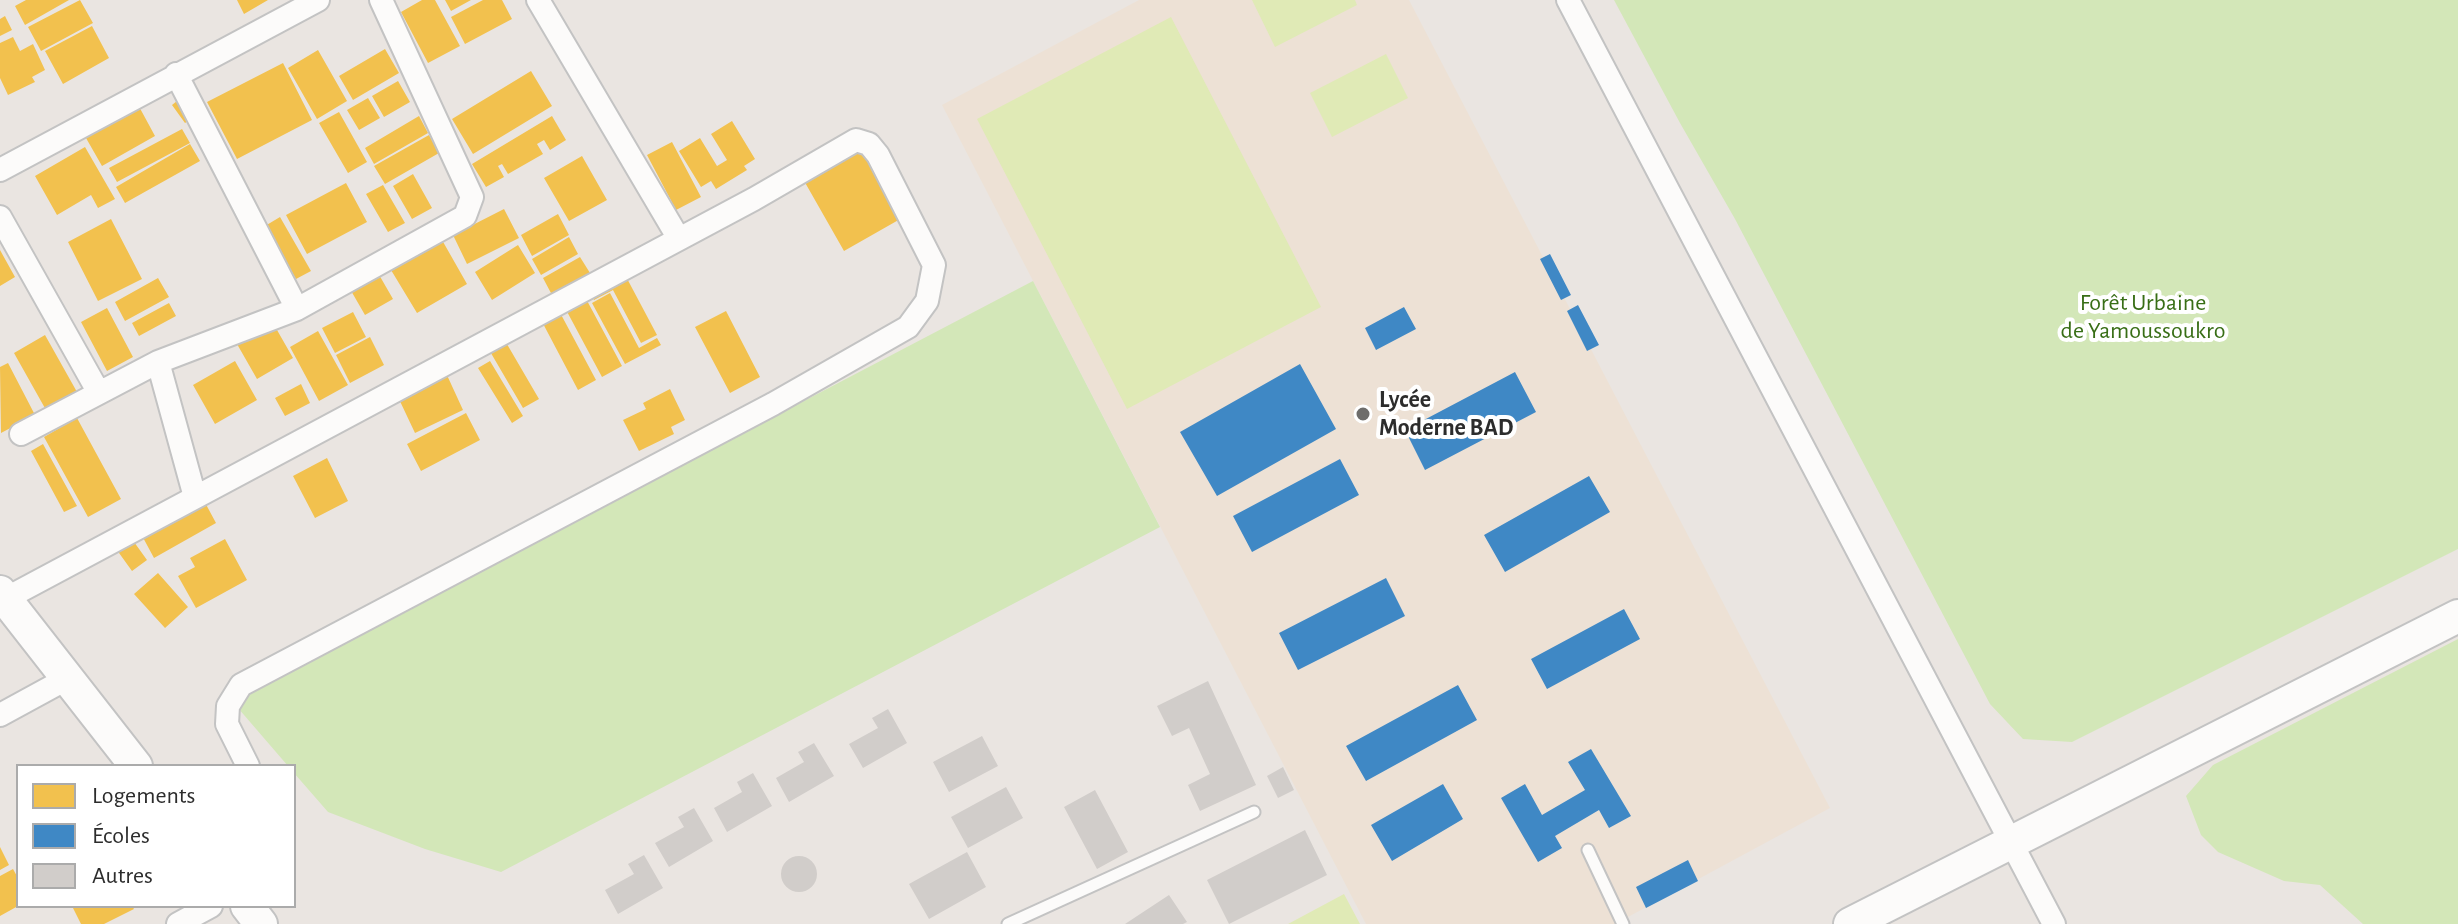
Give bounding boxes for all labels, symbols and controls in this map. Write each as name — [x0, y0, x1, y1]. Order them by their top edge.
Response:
park label: Forêt Urbaine de Yamoussoukro — [2061, 289, 2225, 345]
place label: Lycée Moderne BAD — [1379, 386, 1514, 442]
marker: Lycée Moderne BAD — [1354, 405, 1372, 423]
legend — [16, 764, 296, 908]
text: Logements — [92, 784, 195, 808]
text: Écoles — [92, 824, 150, 848]
text: Autres — [92, 864, 153, 888]

